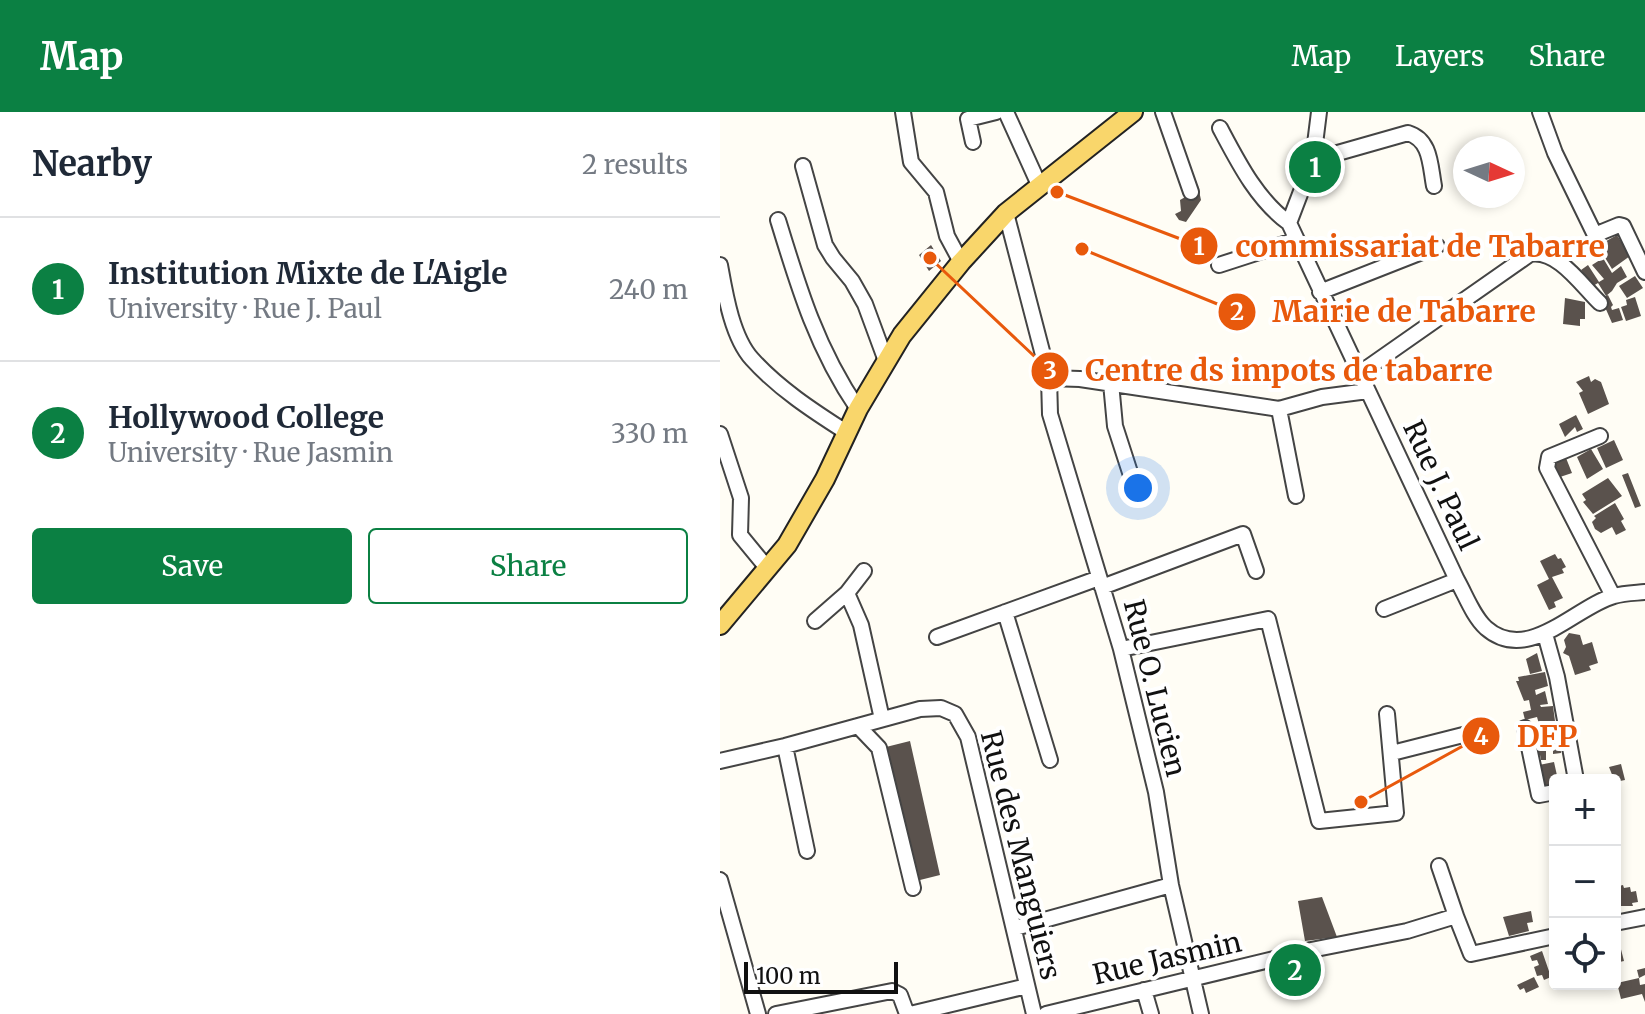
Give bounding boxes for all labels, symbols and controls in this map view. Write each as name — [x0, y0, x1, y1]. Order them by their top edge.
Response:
text: Map — [40, 33, 124, 80]
text: Map — [1291, 38, 1351, 74]
text: Layers — [1395, 38, 1484, 74]
text: Share — [1528, 38, 1605, 74]
north arrow — [1453, 136, 1525, 208]
pin: 1 — [1289, 137, 1341, 197]
text: Nearby — [32, 143, 152, 185]
text: 2 results — [582, 148, 688, 181]
callout: commissariat de Tabarre — [1179, 219, 1621, 273]
text: commissariat de Tabarre — [1235, 227, 1605, 265]
text: 1 — [1193, 231, 1205, 262]
text: Institution Mixte de L'Aigle — [108, 254, 507, 292]
text: 1 — [52, 273, 64, 306]
text: 240 m — [609, 273, 688, 306]
callout: Mairie de Tabarre — [1217, 285, 1552, 339]
text: University · Rue J. Paul — [108, 292, 382, 325]
text: Mairie de Tabarre — [1272, 292, 1536, 330]
text: 2 — [1230, 296, 1244, 327]
callout: Centre ds impots de tabarre — [1030, 344, 1509, 398]
text: Centre ds impots de tabarre — [1085, 351, 1493, 389]
text: 3 — [1043, 355, 1057, 386]
text: Hollywood College — [108, 398, 384, 436]
street label: Rue J. Paul — [1395, 414, 1487, 556]
text: 2 — [50, 417, 66, 450]
text: 330 m — [611, 417, 688, 450]
text: University · Rue Jasmin — [108, 436, 393, 469]
your location — [1118, 468, 1158, 508]
button: Save — [32, 528, 352, 604]
button: Share — [368, 528, 688, 604]
street label: Rue O. Lucien — [1116, 596, 1194, 780]
callout: DFP — [1461, 709, 1594, 763]
text: DFP — [1517, 717, 1578, 755]
text: 4 — [1473, 721, 1489, 752]
street label: Rue des Manguiers — [973, 727, 1069, 983]
map controls — [1549, 774, 1621, 990]
button: + — [1549, 774, 1621, 846]
button: − — [1549, 846, 1621, 918]
button: locate — [1549, 918, 1621, 990]
street label: Rue Jasmin — [1089, 923, 1245, 993]
pin: 2 — [1269, 940, 1321, 1000]
scale bar — [744, 958, 898, 994]
text: 100 m — [756, 962, 821, 990]

